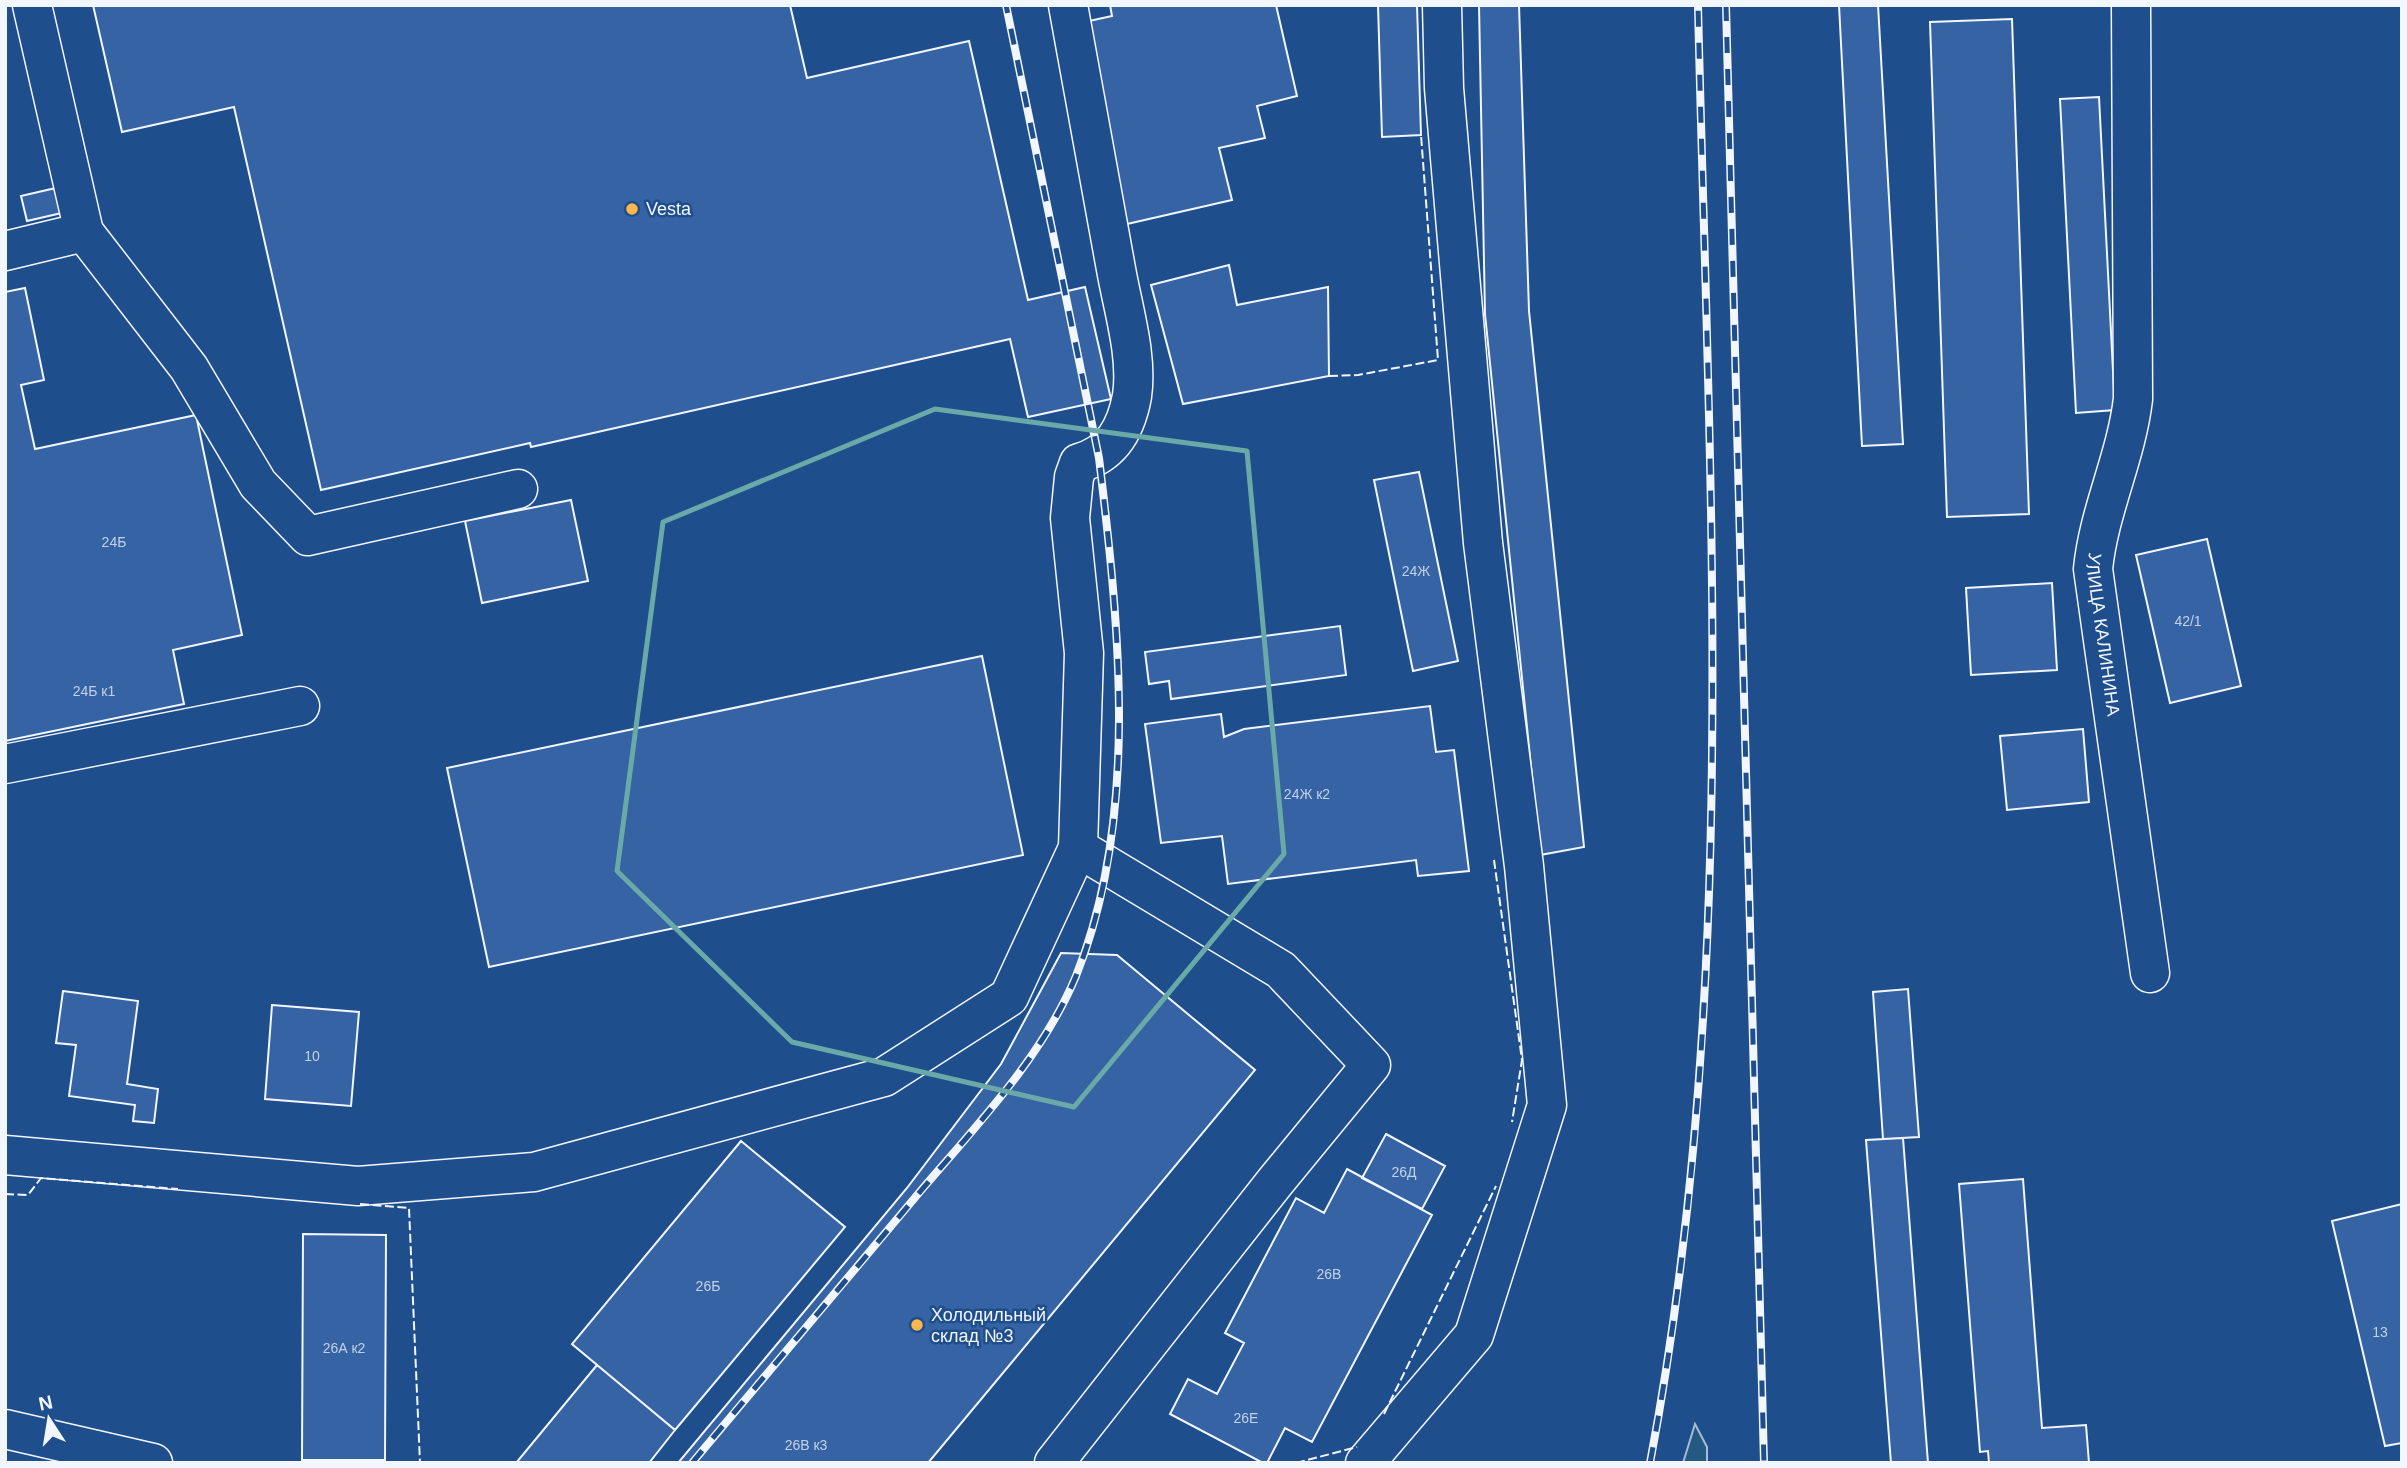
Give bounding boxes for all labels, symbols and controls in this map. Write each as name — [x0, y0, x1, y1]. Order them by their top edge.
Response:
place label: Vesta — [646, 199, 692, 219]
marker: Vesta — [624, 201, 640, 217]
house number: 24Б — [102, 534, 126, 550]
street label: УЛИЦА КАЛИНИНА — [2082, 551, 2124, 717]
house number: 24Ж — [1402, 563, 1430, 579]
house number: 42/1 — [2174, 613, 2202, 629]
house number: 24Б к1 — [73, 683, 115, 699]
house number: 24Ж к2 — [1284, 786, 1330, 802]
house number: 10 — [304, 1048, 320, 1064]
house number: 26Д — [1391, 1164, 1417, 1180]
house number: 26В — [1317, 1266, 1341, 1282]
house number: 26Б — [696, 1278, 720, 1294]
place label: Холодильный склад №3 — [931, 1305, 1046, 1346]
marker: Холодильный склад №3 — [909, 1317, 925, 1333]
house number: 13 — [2372, 1324, 2388, 1340]
house number: 26А к2 — [323, 1340, 366, 1356]
north arrow — [14, 1384, 84, 1454]
text: N — [37, 1391, 54, 1415]
house number: 26Е — [1234, 1410, 1258, 1426]
house number: 26В к3 — [785, 1437, 828, 1453]

